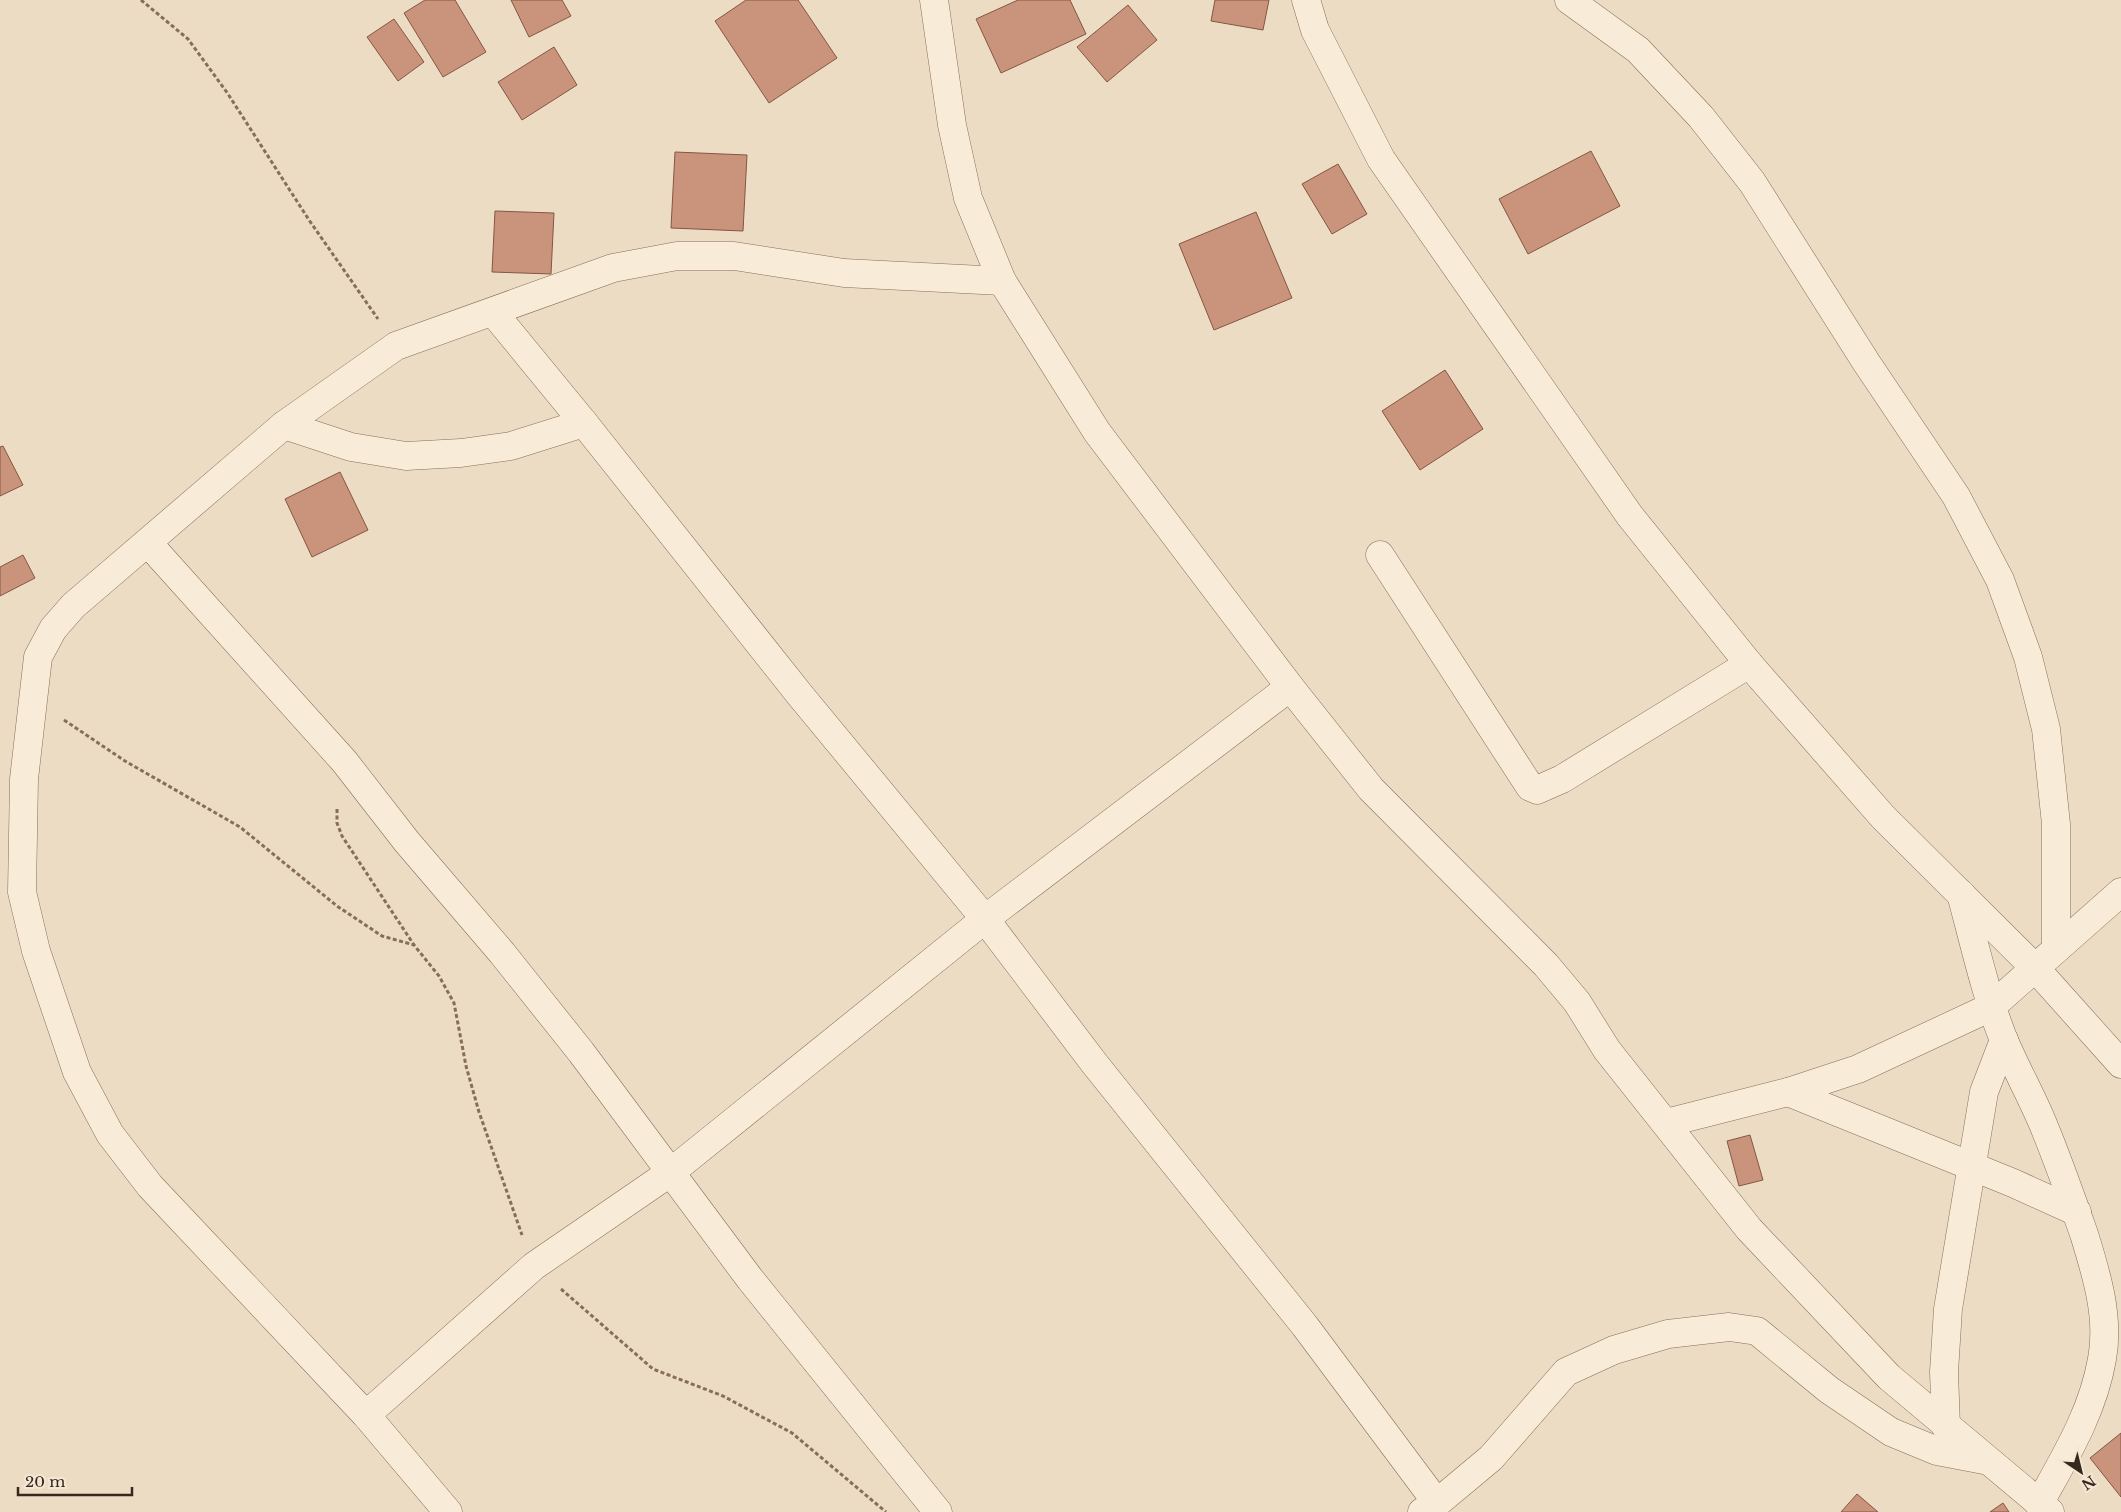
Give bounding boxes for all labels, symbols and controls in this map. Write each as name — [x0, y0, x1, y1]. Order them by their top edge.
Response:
north arrow — [2056, 1447, 2106, 1497]
scale bar — [18, 1464, 131, 1496]
text: N — [2078, 1471, 2099, 1494]
text: 20 m — [25, 1472, 65, 1491]

